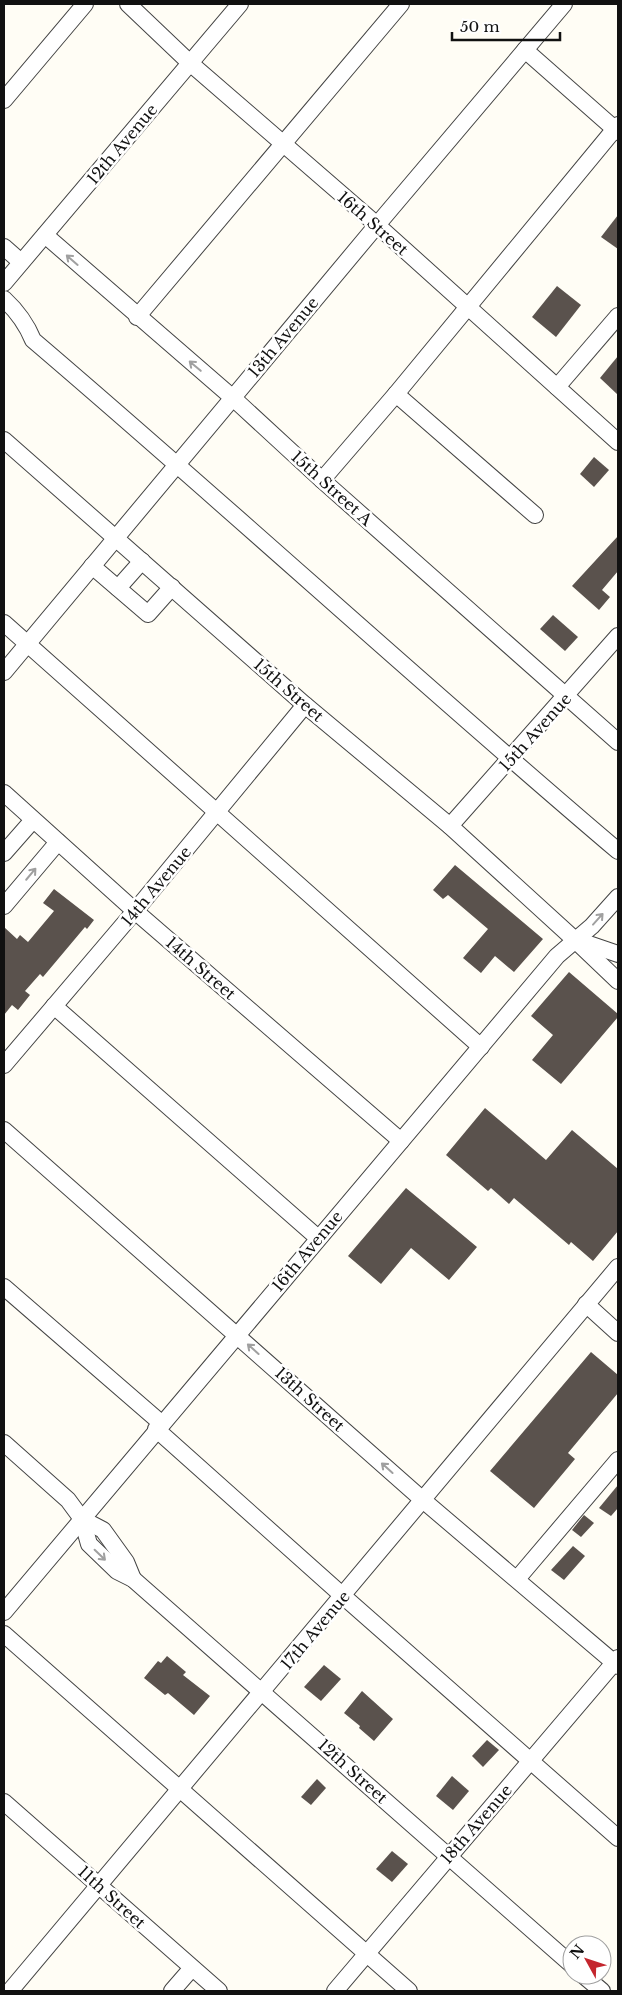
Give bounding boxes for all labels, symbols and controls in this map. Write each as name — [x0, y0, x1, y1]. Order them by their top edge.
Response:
scale bar — [452, 10, 560, 42]
text: 50 m — [460, 17, 500, 36]
street label: 12th Avenue — [83, 100, 161, 188]
street label: 16th Street — [334, 187, 412, 259]
one-way arrow — [66, 254, 79, 266]
street label: 13th Avenue — [244, 293, 322, 381]
one-way arrow — [189, 361, 202, 372]
street label: 15th Street A — [287, 446, 377, 530]
street label: 15th Street — [250, 654, 328, 726]
street label: 15th Avenue — [495, 689, 575, 775]
street label: 14th Avenue — [117, 842, 195, 930]
one-way arrow — [25, 867, 36, 880]
one-way arrow — [592, 913, 604, 926]
street label: 14th Street — [162, 932, 240, 1004]
street label: 16th Avenue — [267, 1207, 347, 1295]
one-way arrow — [246, 1343, 259, 1354]
street label: 13th Street — [271, 1363, 349, 1435]
one-way arrow — [381, 1462, 394, 1474]
one-way arrow — [94, 1549, 106, 1561]
street label: 17th Avenue — [276, 1586, 354, 1674]
street label: 12th Street — [314, 1735, 392, 1807]
street label: 18th Avenue — [436, 1780, 516, 1868]
street label: 11th Street — [74, 1861, 150, 1933]
north arrow — [562, 1935, 612, 1985]
text: N — [566, 1941, 588, 1962]

